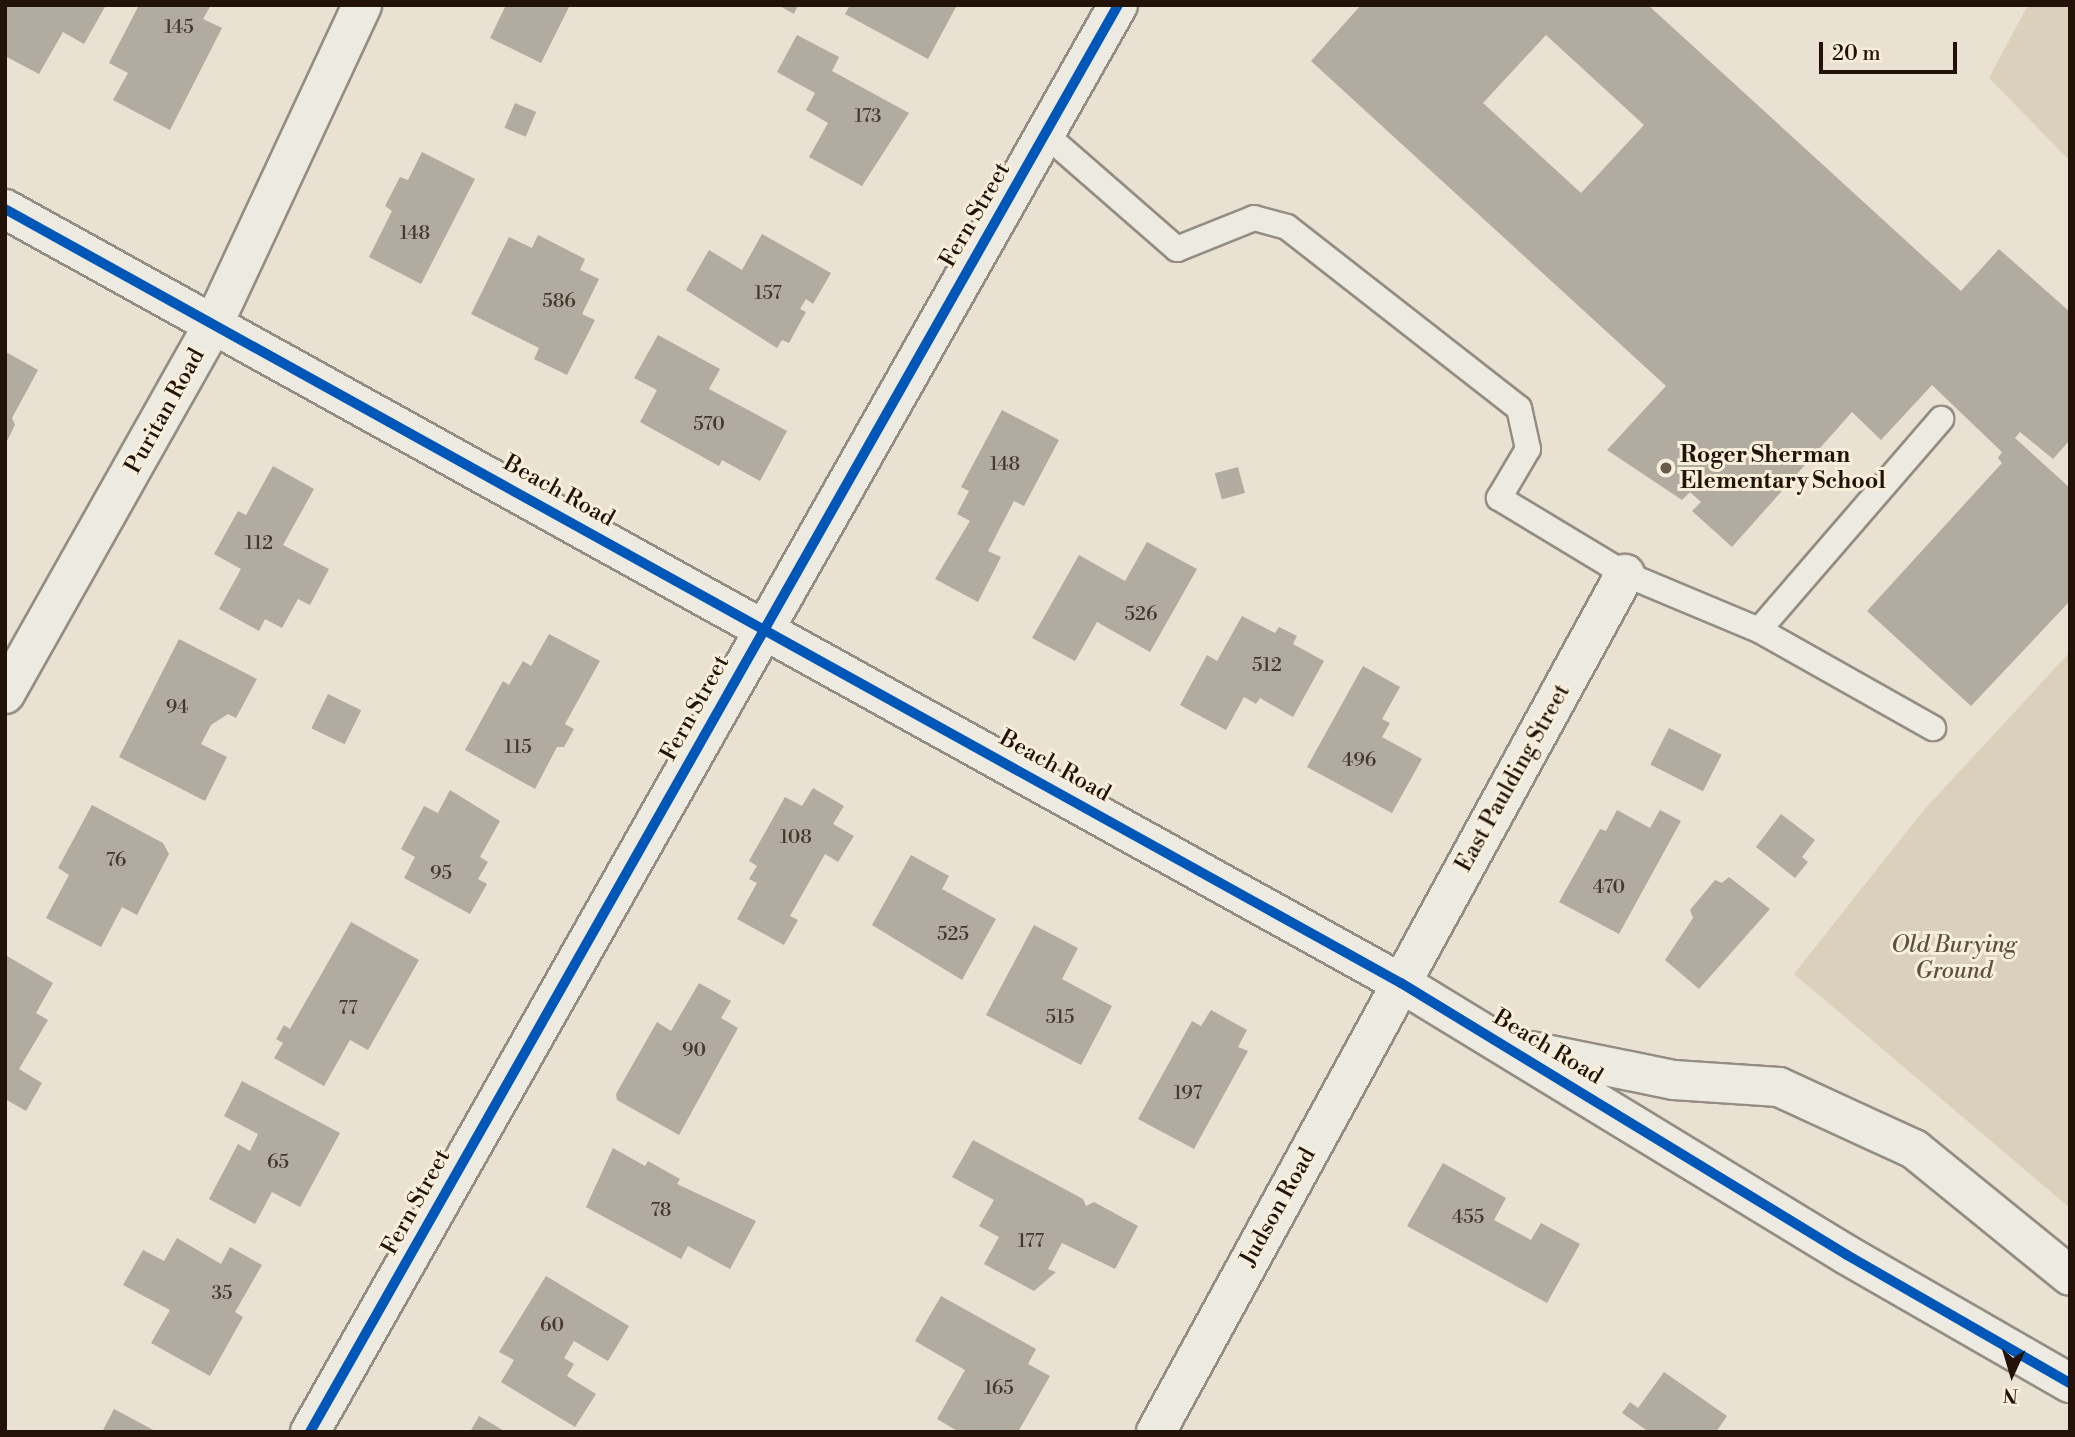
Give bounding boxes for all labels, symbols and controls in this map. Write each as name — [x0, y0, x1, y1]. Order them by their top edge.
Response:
house number: 145 — [164, 17, 194, 39]
scale bar — [1823, 28, 1961, 72]
text: 20 m — [1832, 41, 1881, 67]
house number: 173 — [854, 106, 882, 128]
street label: Fern Street — [934, 158, 1016, 272]
house number: 148 — [400, 223, 430, 245]
house number: 157 — [754, 283, 782, 305]
house number: 586 — [542, 291, 576, 313]
street label: Puritan Road — [119, 344, 211, 478]
house number: 570 — [693, 414, 725, 436]
place label: Roger Sherman Elementary School — [1680, 441, 1886, 495]
street label: Beach Road — [499, 449, 619, 533]
house number: 148 — [990, 454, 1020, 476]
marker: Roger Sherman Elementary School — [1658, 460, 1674, 476]
house number: 112 — [245, 533, 273, 555]
house number: 526 — [1125, 604, 1157, 626]
street label: Fern Street — [655, 650, 735, 766]
house number: 512 — [1252, 655, 1282, 677]
street label: East Paulding Street — [1450, 679, 1576, 877]
house number: 94 — [166, 697, 188, 719]
street label: Beach Road — [995, 724, 1115, 808]
house number: 115 — [504, 737, 532, 759]
house number: 496 — [1342, 750, 1376, 772]
house number: 108 — [780, 827, 812, 849]
house number: 76 — [106, 850, 126, 872]
house number: 95 — [430, 863, 452, 885]
house number: 470 — [1593, 877, 1625, 899]
house number: 525 — [937, 924, 969, 946]
park label: Old Burying Ground — [1891, 931, 2017, 985]
house number: 77 — [338, 998, 358, 1020]
street label: Beach Road — [1488, 1004, 1608, 1090]
house number: 515 — [1045, 1007, 1075, 1029]
house number: 90 — [682, 1040, 706, 1062]
house number: 197 — [1174, 1083, 1202, 1105]
street label: Judson Road — [1234, 1143, 1322, 1271]
street label: Fern Street — [376, 1144, 456, 1260]
house number: 65 — [267, 1152, 289, 1174]
house number: 78 — [651, 1200, 671, 1222]
house number: 455 — [1452, 1207, 1484, 1229]
house number: 177 — [1018, 1231, 1044, 1253]
house number: 35 — [212, 1283, 232, 1305]
house number: 60 — [540, 1315, 564, 1337]
north arrow — [1977, 1339, 2047, 1409]
house number: 165 — [984, 1378, 1014, 1400]
text: N — [2002, 1382, 2019, 1407]

